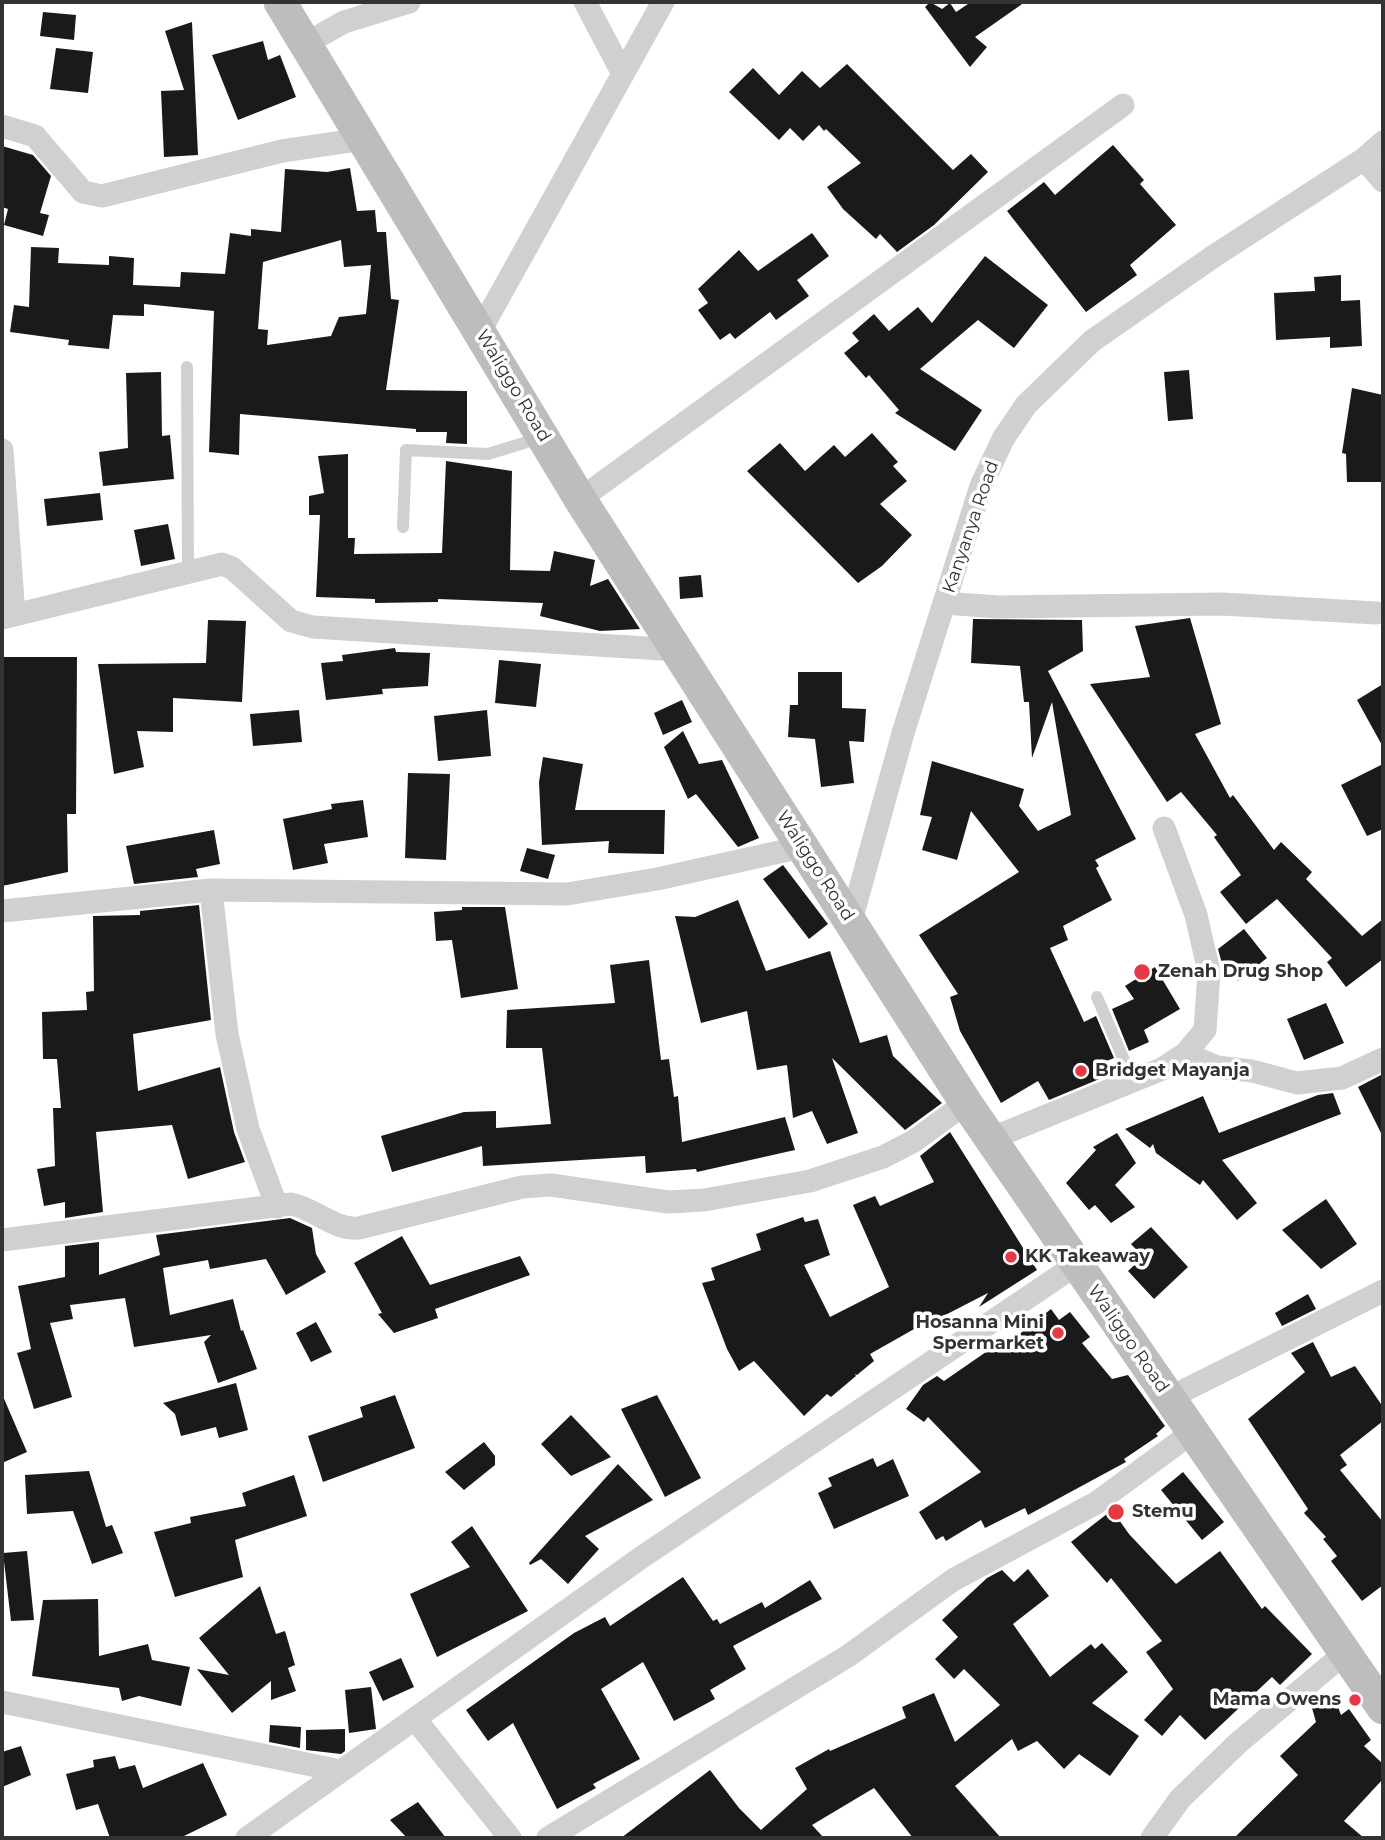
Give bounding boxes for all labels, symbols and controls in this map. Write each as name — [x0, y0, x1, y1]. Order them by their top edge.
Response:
street label: Waliggo Road — [471, 326, 555, 446]
street label: Kanyanya Road — [938, 458, 1004, 596]
street label: Waliggo Road — [771, 807, 859, 925]
place label: Zenah Drug Shop — [1158, 961, 1323, 983]
marker: Zenah Drug Shop — [1132, 962, 1152, 982]
place label: Bridget Mayanja — [1095, 1060, 1250, 1082]
marker: Bridget Mayanja — [1073, 1063, 1089, 1079]
place label: KK Takeaway — [1025, 1246, 1150, 1268]
marker: KK Takeaway — [1003, 1249, 1019, 1265]
street label: Waliggo Road — [1083, 1281, 1173, 1397]
place label: Hosanna Mini Spermarket — [915, 1312, 1044, 1354]
marker: Hosanna Mini Spermarket — [1050, 1325, 1066, 1341]
place label: Stemu — [1132, 1501, 1194, 1523]
marker: Stemu — [1106, 1502, 1126, 1522]
place label: Mama Owens — [1212, 1689, 1341, 1711]
marker: Mama Owens — [1347, 1692, 1363, 1708]

